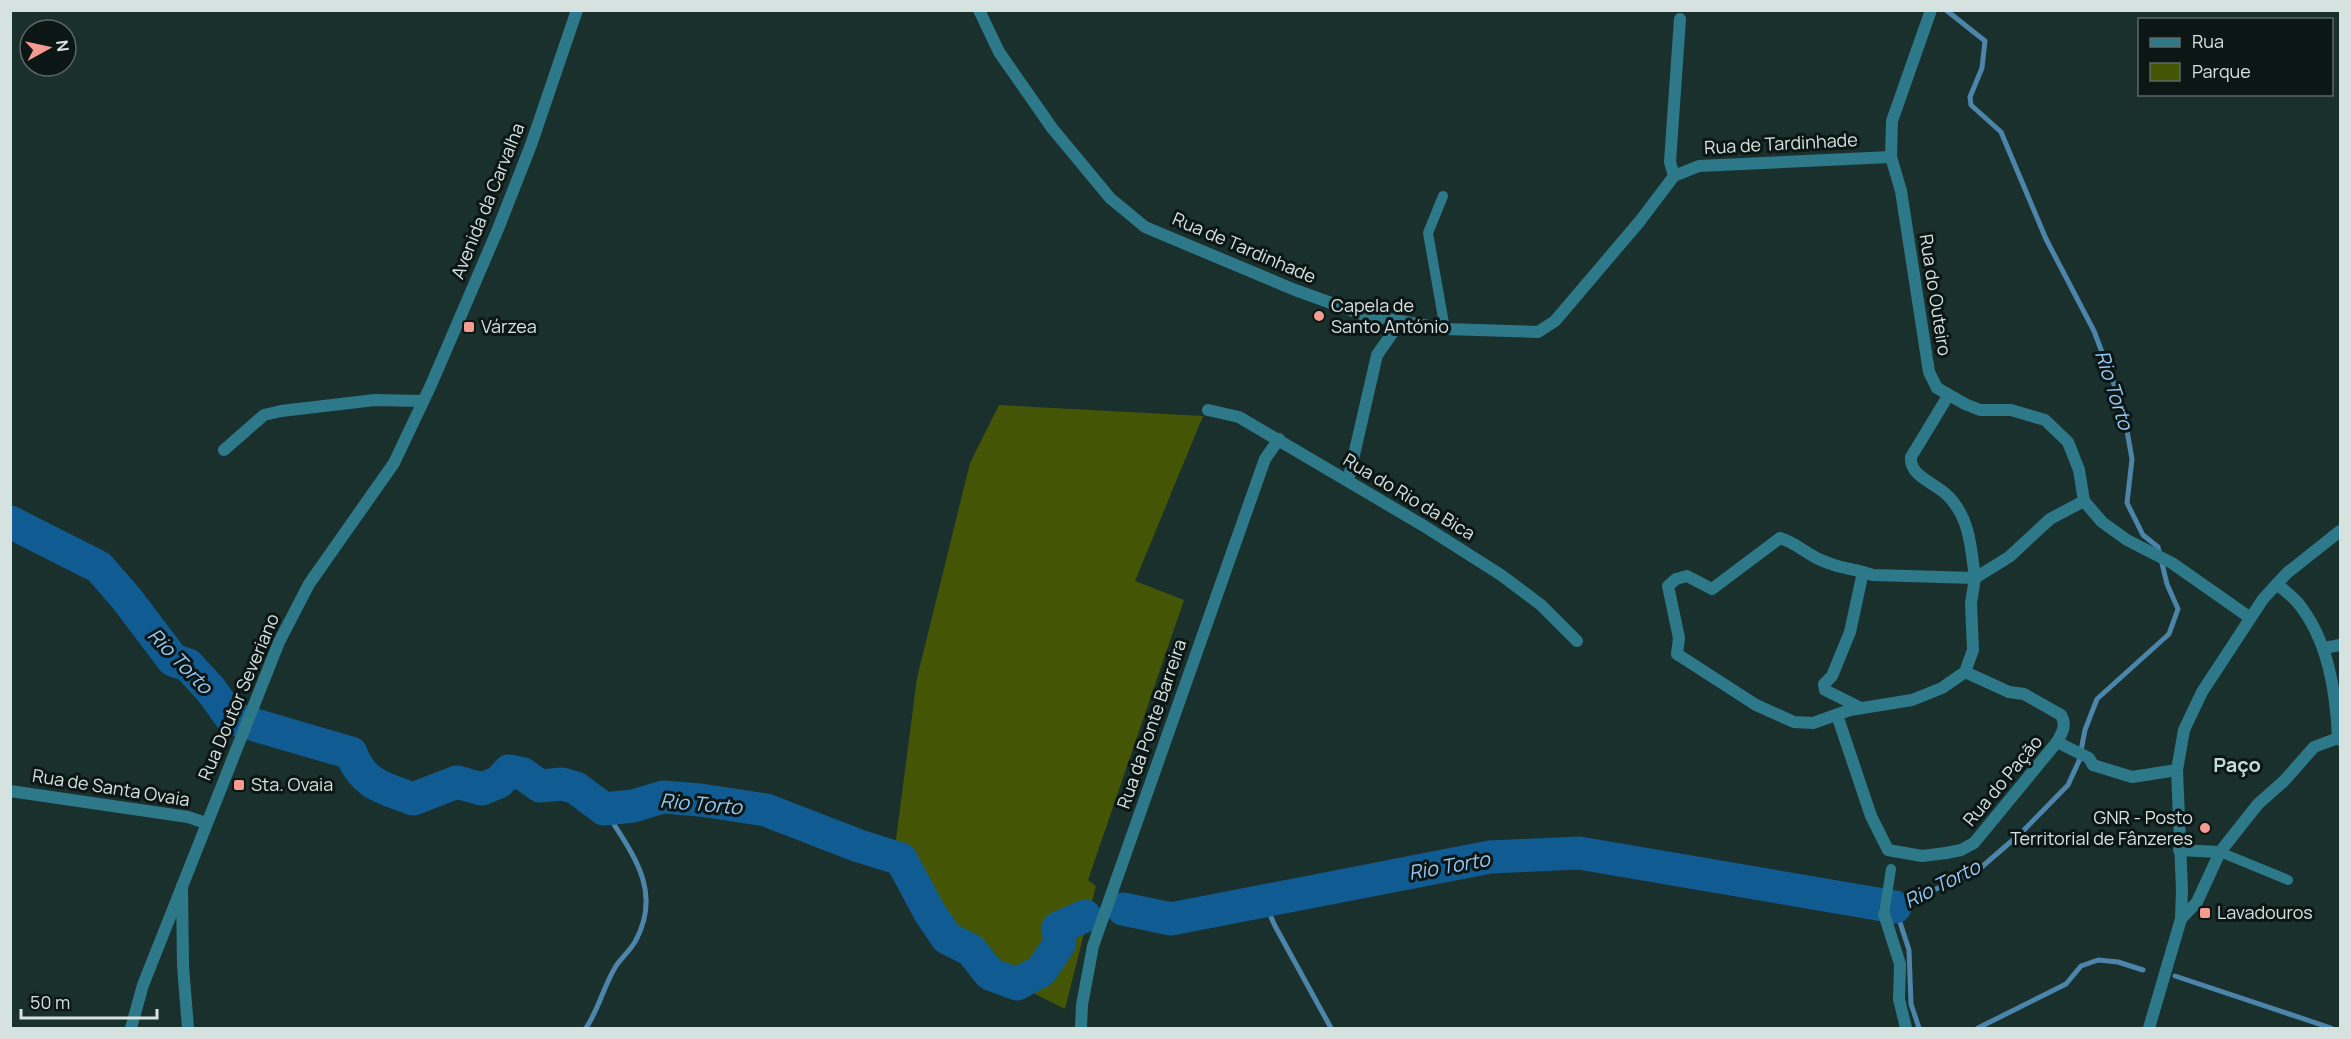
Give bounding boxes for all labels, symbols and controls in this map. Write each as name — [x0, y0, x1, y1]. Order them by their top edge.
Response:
north arrow — [18, 18, 78, 78]
legend — [2138, 18, 2333, 96]
text: Rua — [2192, 29, 2224, 53]
text: N — [51, 39, 75, 53]
text: Parque — [2192, 59, 2251, 83]
street label: Avenida da Carvalha — [445, 119, 529, 282]
street label: Rua de Tardinhade — [1704, 127, 1858, 159]
street label: Rua de Tardinhade — [1169, 206, 1320, 288]
street label: Rua do Outeiro — [1915, 232, 1957, 357]
place label: Capela de Santo António — [1331, 293, 1449, 338]
marker: Capela de Santo António — [1312, 309, 1326, 323]
place label: Várzea — [481, 314, 537, 338]
marker: Várzea — [462, 320, 476, 334]
water label: Rio Torto — [2089, 347, 2140, 434]
street label: Rua do Rio da Bica — [1339, 447, 1480, 545]
street label: Rua Doutor Severiano — [192, 609, 284, 784]
water label: Rio Torto — [142, 622, 219, 700]
street label: Rua da Ponte Barreira — [1111, 636, 1191, 812]
street label: Rua do Pação — [1957, 730, 2047, 831]
district label: Paço — [2213, 751, 2261, 778]
street label: Rua de Santa Ovaia — [31, 763, 191, 811]
place label: Sta. Ovaia — [251, 772, 333, 796]
marker: Sta. Ovaia — [232, 778, 246, 792]
water label: Rio Torto — [659, 786, 744, 821]
place label: GNR - Posto Territorial de Fânzeres — [2010, 805, 2193, 850]
marker: GNR - Posto Territorial de Fânzeres — [2198, 821, 2212, 835]
water label: Rio Torto — [1406, 845, 1493, 886]
water label: Rio Torto — [1899, 852, 1985, 914]
place label: Lavadouros — [2217, 900, 2313, 924]
marker: Lavadouros — [2198, 906, 2212, 920]
scale bar — [21, 982, 158, 1020]
text: 50 m — [30, 990, 70, 1014]

